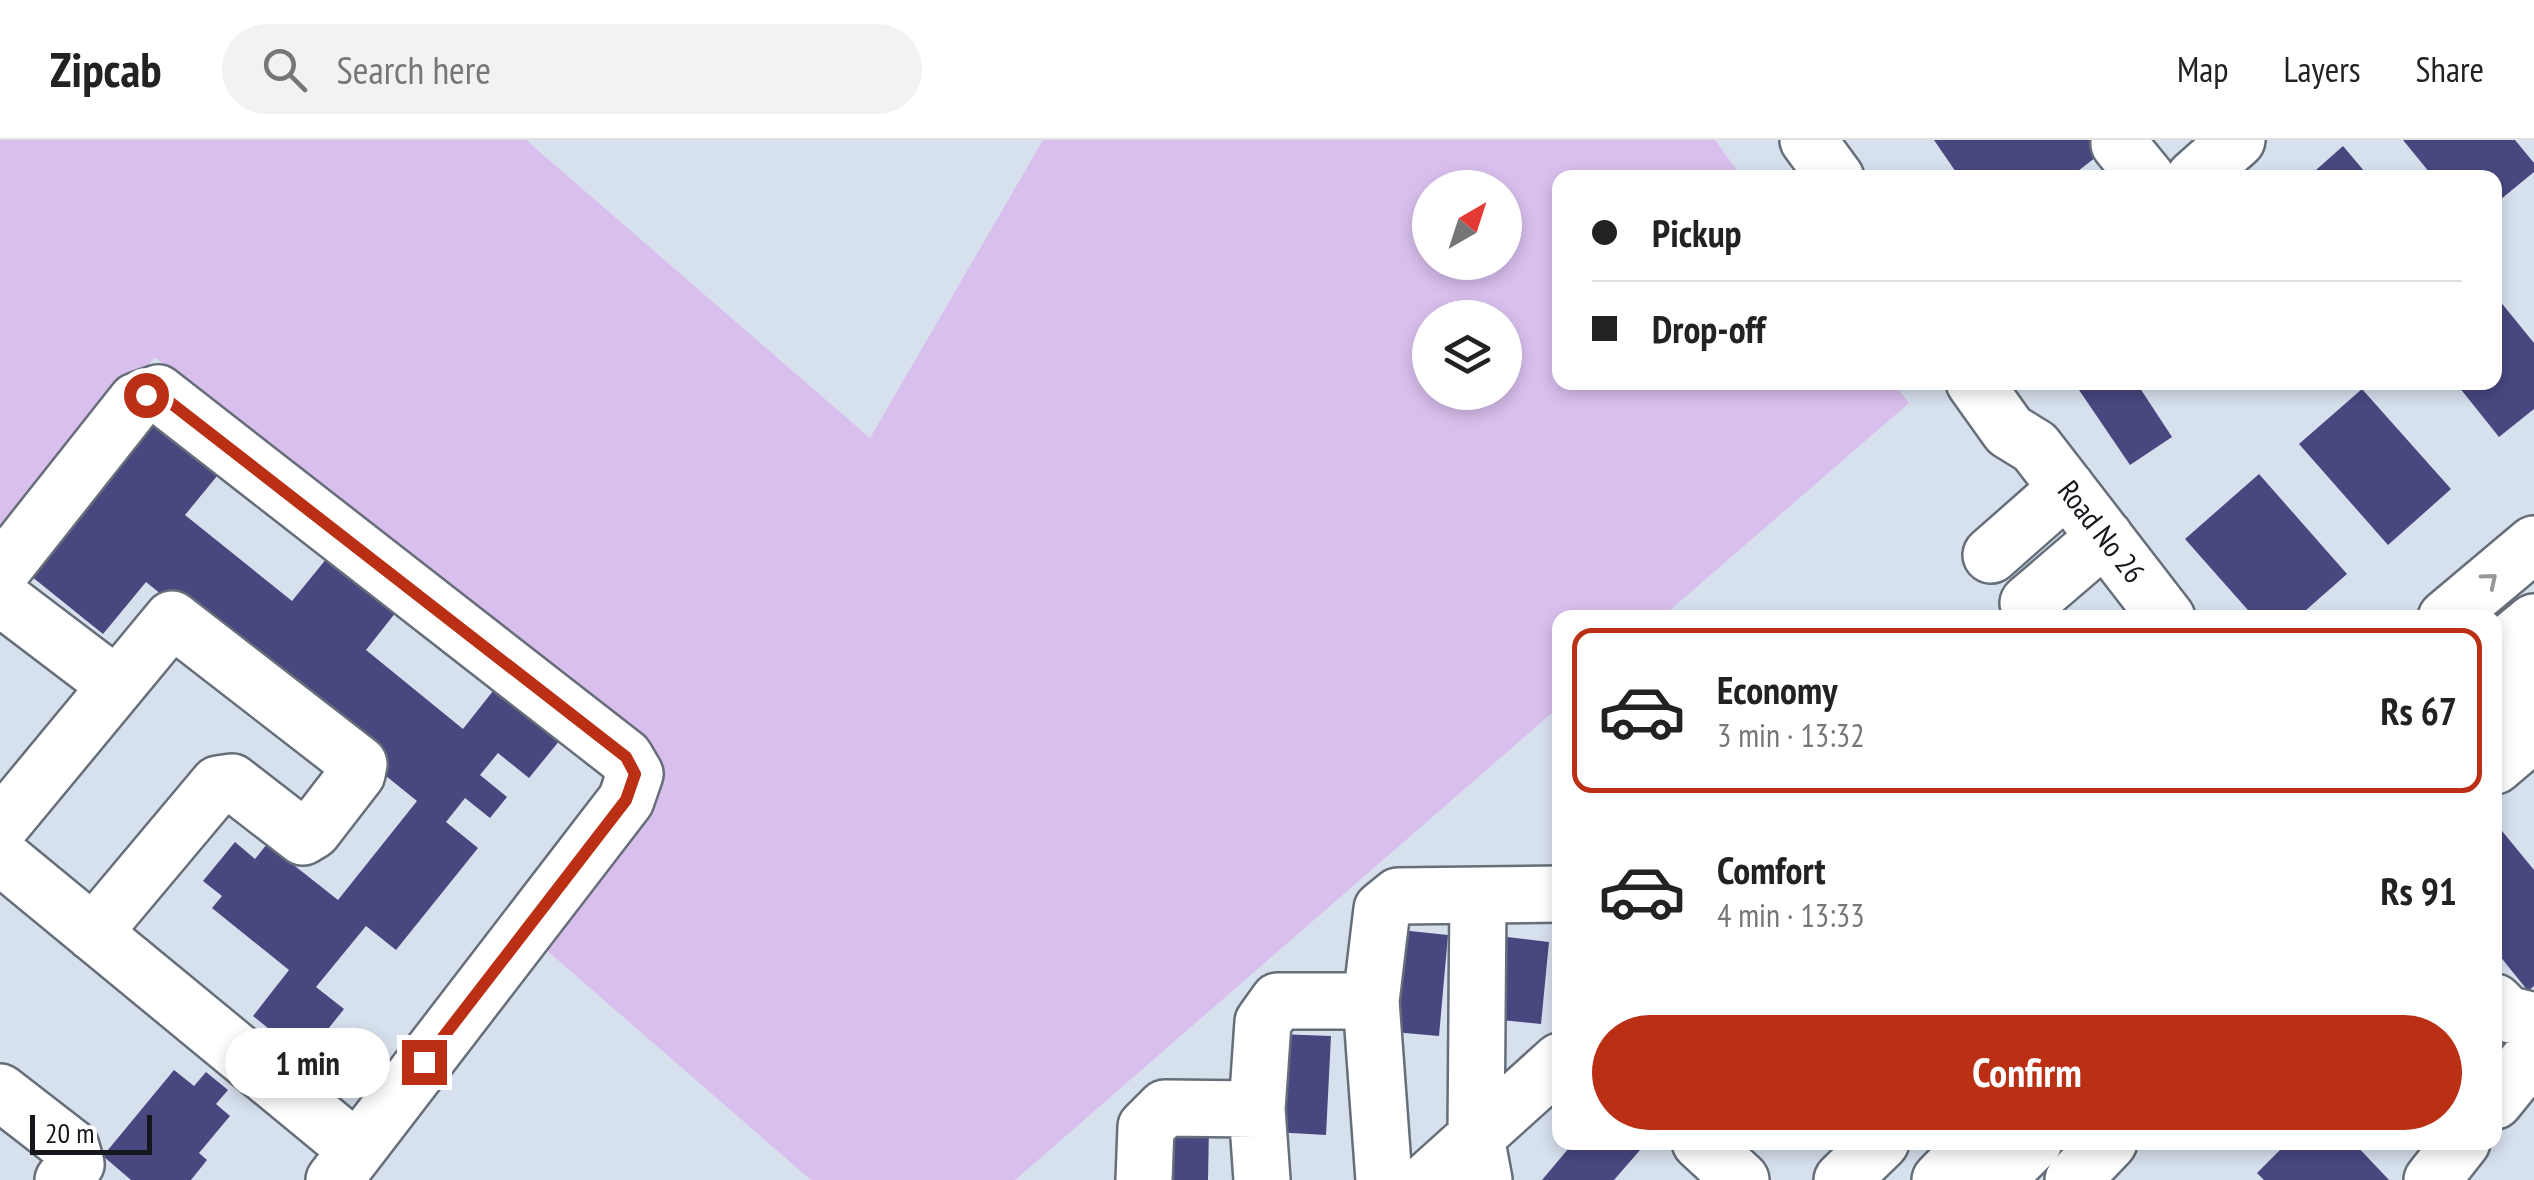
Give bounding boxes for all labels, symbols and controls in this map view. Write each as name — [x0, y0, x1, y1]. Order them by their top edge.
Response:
search box — [222, 24, 922, 114]
text: Zipcab — [50, 38, 162, 100]
icon: search — [257, 42, 312, 97]
text: Search here — [337, 45, 491, 94]
text: Map — [2177, 46, 2228, 92]
text: Layers — [2283, 46, 2361, 92]
text: Share — [2416, 46, 2484, 92]
north arrow — [1412, 170, 1522, 280]
map controls — [1412, 170, 1522, 410]
text: Pickup — [1652, 208, 1742, 257]
button: layers — [1412, 300, 1522, 410]
text: Drop-off — [1652, 304, 1766, 353]
route start — [124, 373, 169, 418]
street label: Road No 26 — [2050, 472, 2154, 590]
one-way arrow — [2478, 574, 2496, 592]
text: Economy — [1717, 665, 1837, 714]
icon: car — [1597, 666, 1687, 756]
text: Rs 67 — [2380, 686, 2457, 735]
text: 3 min · 13:32 — [1717, 714, 1865, 756]
text: Comfort — [1717, 845, 1826, 894]
icon: car — [1597, 846, 1687, 936]
text: Rs 91 — [2380, 866, 2457, 915]
text: 4 min · 13:33 — [1717, 894, 1865, 936]
button: Confirm — [1592, 1015, 2462, 1130]
callout: 1 min — [224, 1027, 389, 1097]
route end — [402, 1040, 447, 1085]
text: 1 min — [275, 1042, 340, 1084]
scale bar — [30, 1110, 152, 1154]
text: 20 m — [45, 1114, 94, 1151]

